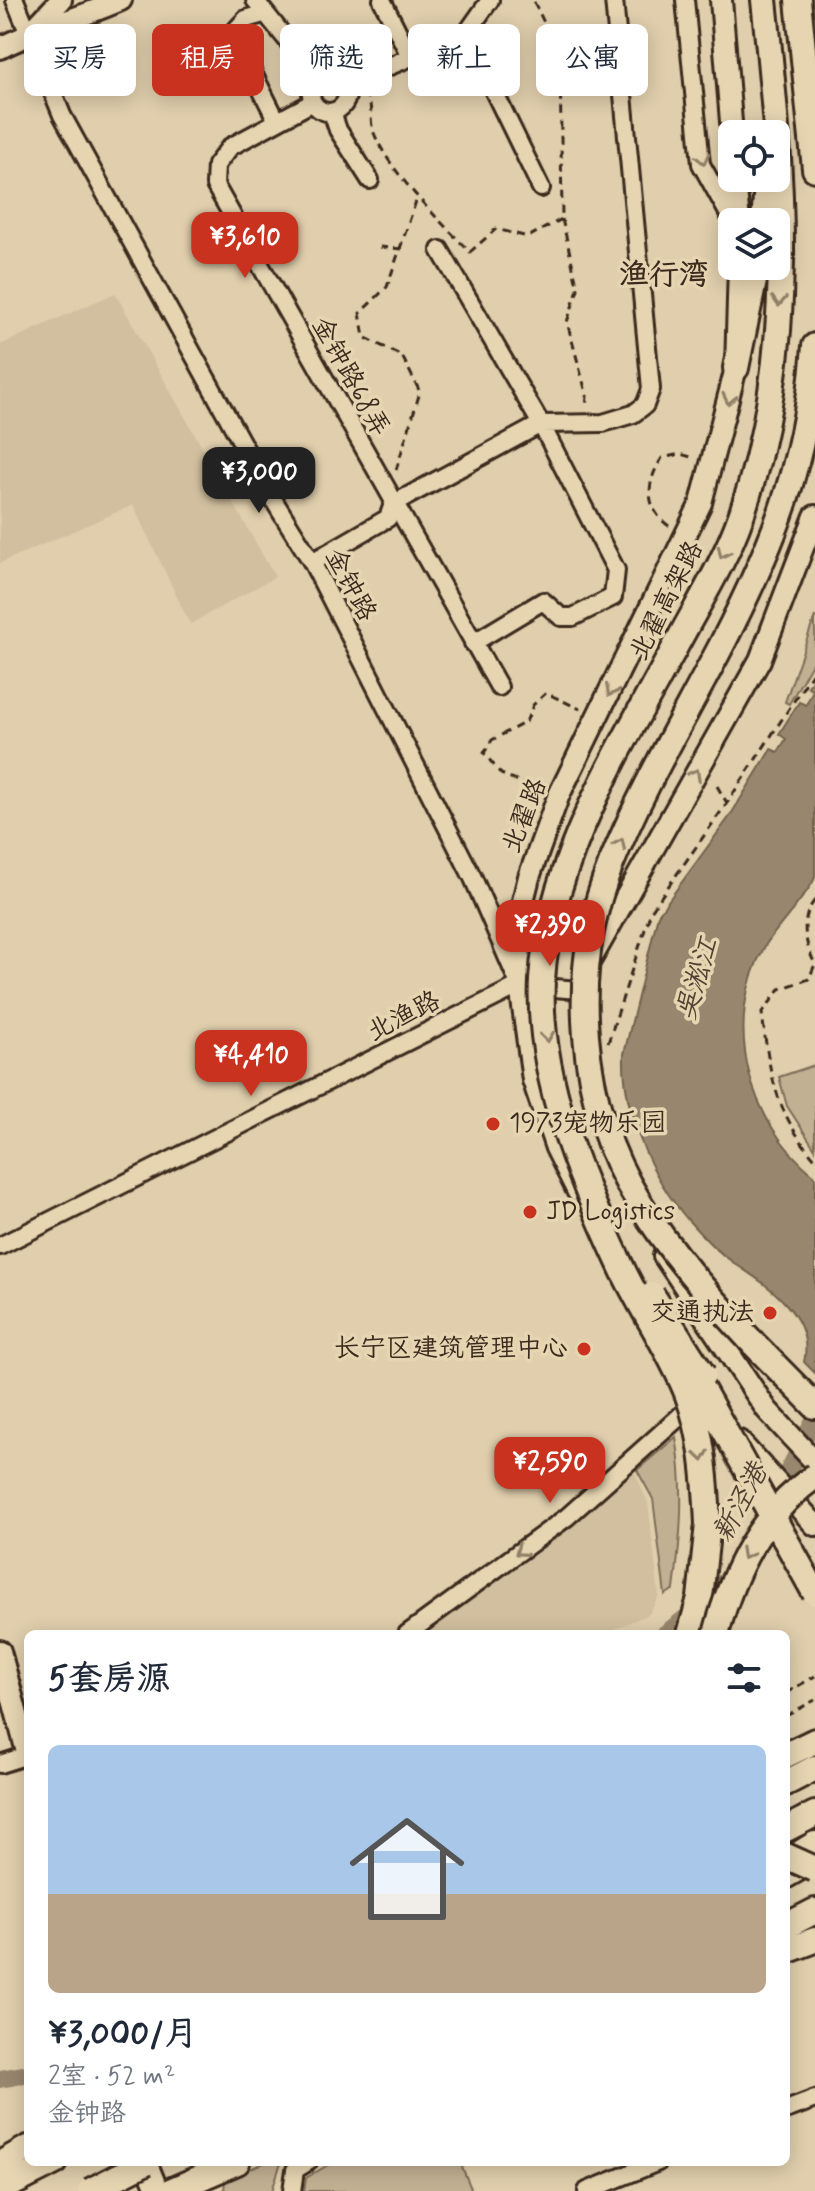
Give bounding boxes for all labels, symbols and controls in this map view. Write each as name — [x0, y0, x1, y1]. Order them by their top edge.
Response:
chip: 买房 — [24, 24, 136, 96]
chip: 租房 — [152, 24, 264, 96]
chip: 筛选 — [280, 24, 392, 96]
chip: 新上 — [408, 24, 520, 96]
chip: 公寓 — [536, 24, 648, 96]
map controls — [718, 120, 790, 280]
button: locate — [718, 120, 790, 192]
one-way arrow — [693, 152, 710, 165]
button: layers — [718, 208, 790, 280]
pin: ¥3,610 — [180, 212, 310, 280]
text: ¥3,610 — [209, 221, 281, 255]
district label: 渔行湾 — [619, 256, 709, 295]
one-way arrow — [771, 295, 788, 308]
street label: 金钟路68弄 — [303, 311, 397, 443]
one-way arrow — [721, 392, 738, 406]
pin: ¥3,000 — [194, 447, 324, 515]
text: ¥3,000 — [220, 456, 298, 490]
street label: 北翟高架路 — [622, 535, 712, 667]
street label: 金钟路 — [317, 543, 383, 627]
one-way arrow — [718, 544, 733, 559]
one-way arrow — [606, 683, 621, 698]
one-way arrow — [685, 769, 701, 783]
street label: 北翟路 — [495, 773, 555, 859]
one-way arrow — [610, 838, 626, 852]
pin: ¥2,390 — [485, 900, 615, 968]
text: ¥2,390 — [514, 909, 586, 943]
water label: 吴淞江 — [668, 932, 729, 1025]
street label: 北渔路 — [362, 984, 446, 1050]
pin: ¥4,410 — [186, 1030, 316, 1098]
one-way arrow — [538, 1030, 555, 1044]
text: ¥4,410 — [213, 1039, 289, 1073]
place label: 1973宠物乐园 — [509, 1107, 666, 1141]
marker: 1973宠物乐园 — [484, 1115, 502, 1133]
place label: JD Logistics — [546, 1195, 675, 1229]
marker: JD Logistics — [521, 1203, 539, 1221]
place label: 交通执法 — [650, 1296, 754, 1330]
marker: 交通执法 — [761, 1304, 779, 1322]
place label: 长宁区建筑管理中心 — [334, 1332, 568, 1366]
marker: 长宁区建筑管理中心 — [575, 1340, 593, 1358]
pin: ¥2,590 — [485, 1437, 615, 1505]
text: ¥2,590 — [512, 1446, 588, 1480]
one-way arrow — [694, 1450, 711, 1463]
water label: 新泾港 — [705, 1455, 778, 1549]
one-way arrow — [514, 1542, 529, 1556]
one-way arrow — [740, 1546, 755, 1561]
icon: filters — [722, 1656, 766, 1700]
text: 5套房源 — [48, 1657, 170, 1702]
icon: home — [335, 1797, 479, 1941]
text: ¥3,000/月 — [48, 2012, 198, 2057]
text: 2室 · 52 m² — [48, 2060, 175, 2094]
text: 金钟路 — [48, 2097, 126, 2131]

